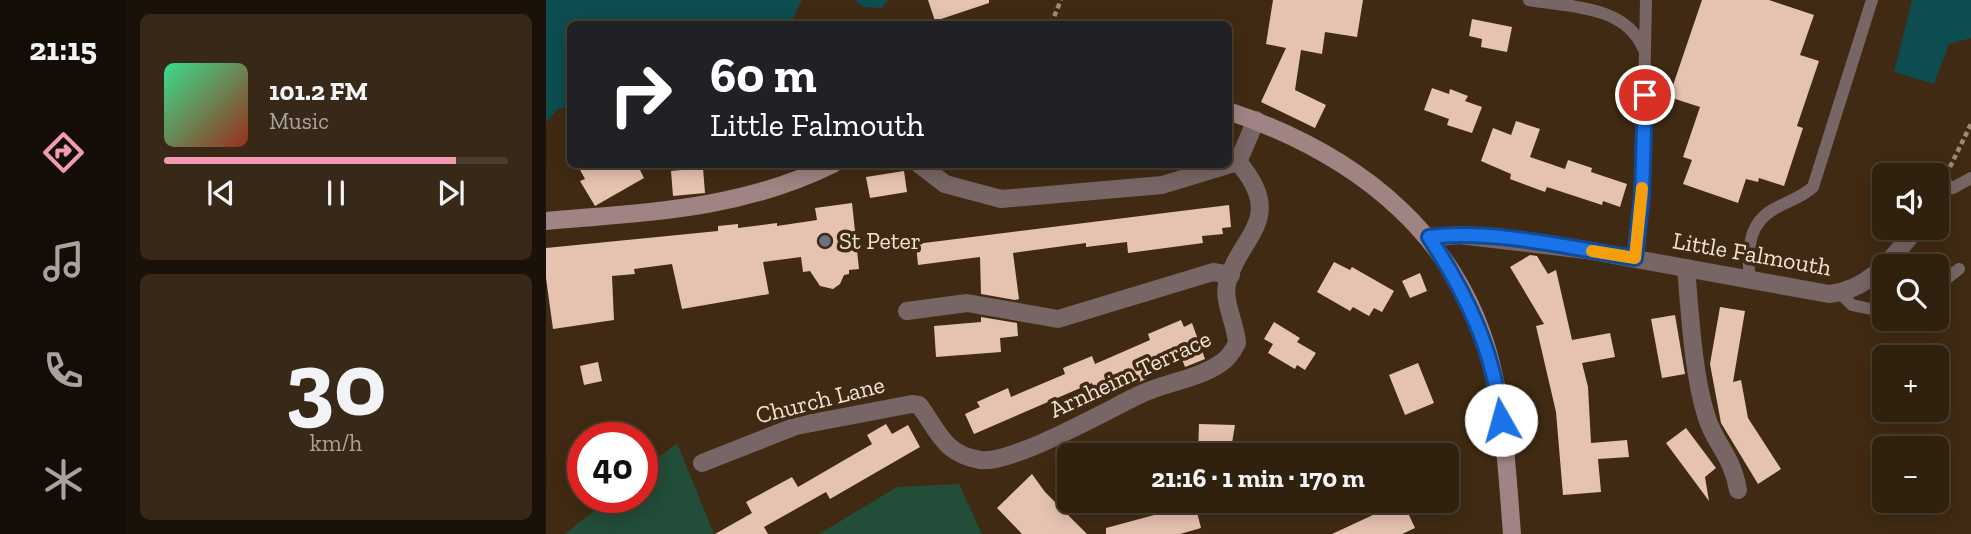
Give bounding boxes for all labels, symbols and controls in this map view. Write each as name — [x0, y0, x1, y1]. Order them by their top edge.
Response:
text: 21:15 — [29, 30, 97, 68]
text: 60 m — [710, 46, 817, 105]
icon: right — [595, 49, 686, 140]
pin — [1615, 65, 1675, 125]
text: 101.2 FM — [269, 75, 368, 107]
icon: arrive — [1626, 76, 1664, 114]
text: Little Falmouth — [710, 106, 924, 144]
text: Music — [269, 107, 329, 135]
icon: directions — [39, 128, 88, 177]
map controls — [1872, 163, 1949, 513]
button: sound — [1872, 163, 1949, 240]
icon: previous — [202, 174, 240, 212]
icon: pause — [317, 174, 355, 212]
icon: next — [432, 174, 470, 212]
street label: Little Falmouth — [1670, 225, 1834, 282]
place label: St Peter — [839, 226, 921, 255]
marker: St Peter — [817, 233, 833, 249]
icon: music — [39, 237, 88, 286]
button: search — [1872, 254, 1949, 331]
street label: Arnheim Terrace — [1044, 323, 1215, 424]
text: 30 — [286, 329, 386, 438]
button: + — [1872, 345, 1949, 422]
icon: phone — [39, 346, 88, 395]
street label: Church Lane — [752, 369, 887, 430]
position arrow — [1464, 383, 1538, 457]
speed limit sign: 40 — [567, 422, 658, 513]
text: km/h — [310, 429, 362, 457]
button: − — [1872, 436, 1949, 513]
icon: climate — [39, 455, 88, 504]
text: 21:16 · 1 min · 170 m — [1151, 462, 1365, 494]

